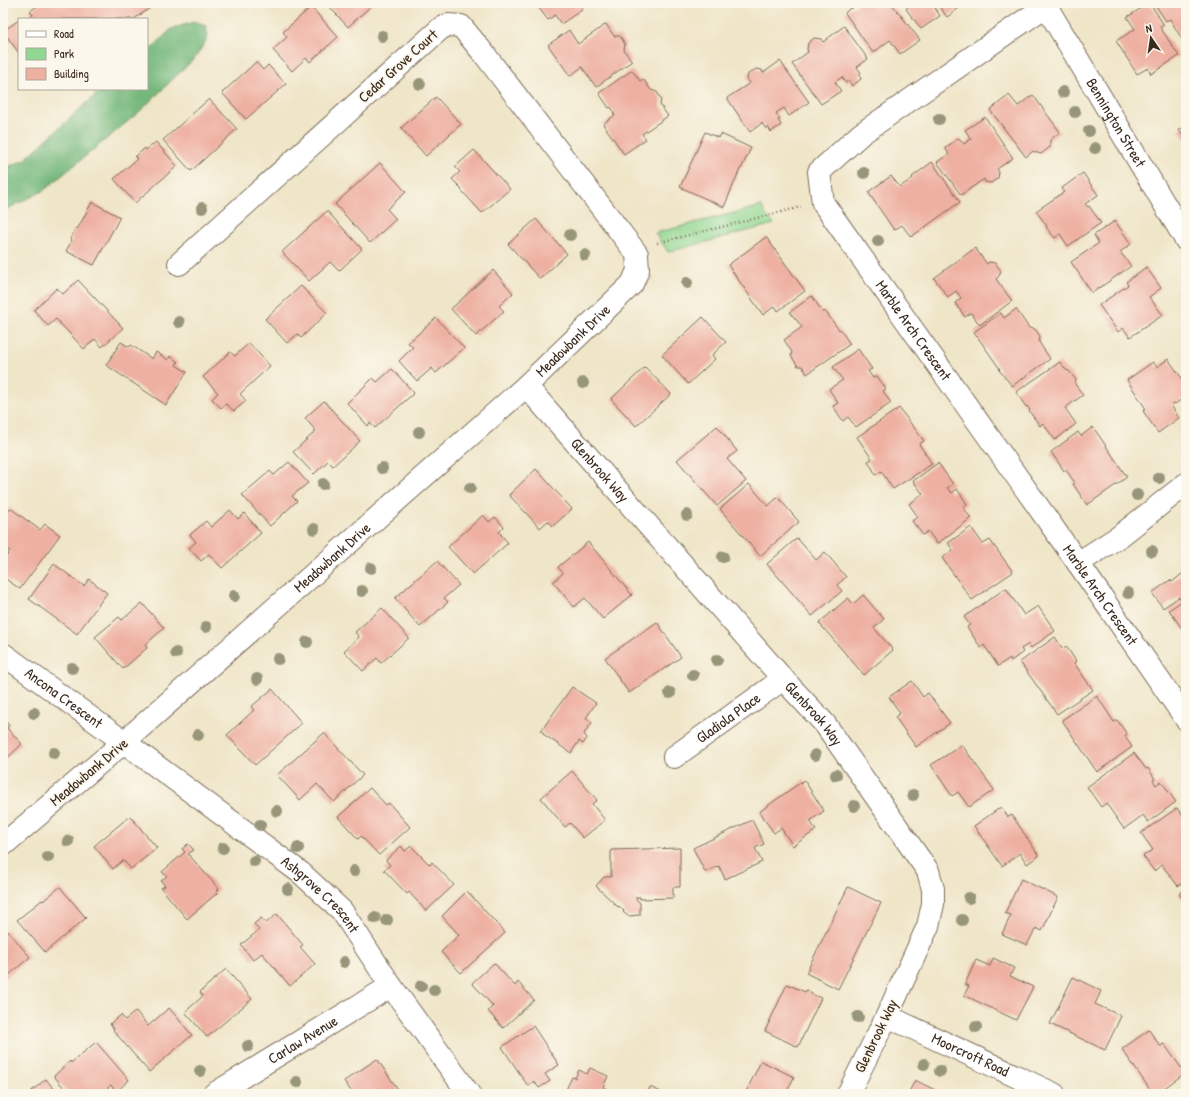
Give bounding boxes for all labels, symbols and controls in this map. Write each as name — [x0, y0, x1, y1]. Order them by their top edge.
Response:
legend — [18, 18, 148, 90]
north arrow — [1131, 18, 1171, 58]
text: N — [1144, 21, 1153, 36]
street label: Cedar Grove Court — [353, 24, 443, 107]
text: Road — [54, 25, 74, 42]
text: Park — [54, 45, 74, 62]
text: Building — [54, 65, 89, 82]
street label: Bennington Street — [1081, 74, 1151, 172]
street label: Marble Arch Crescent — [871, 276, 957, 385]
street label: Meadowbank Drive — [531, 299, 615, 381]
street label: Glenbrook Way — [566, 433, 634, 507]
street label: Meadowbank Drive — [289, 517, 375, 597]
street label: Marble Arch Crescent — [1058, 540, 1143, 650]
street label: Ancona Crescent — [21, 662, 108, 734]
street label: Glenbrook Way — [780, 676, 848, 750]
street label: Gladiola Place — [692, 687, 765, 748]
street label: Meadowbank Drive — [45, 733, 132, 811]
street label: Ashgrove Crescent — [277, 851, 365, 938]
street label: Glenbrook Way — [849, 996, 902, 1076]
street label: Carlaw Avenue — [264, 1010, 341, 1069]
street label: Moorcroft Road — [928, 1027, 1013, 1082]

